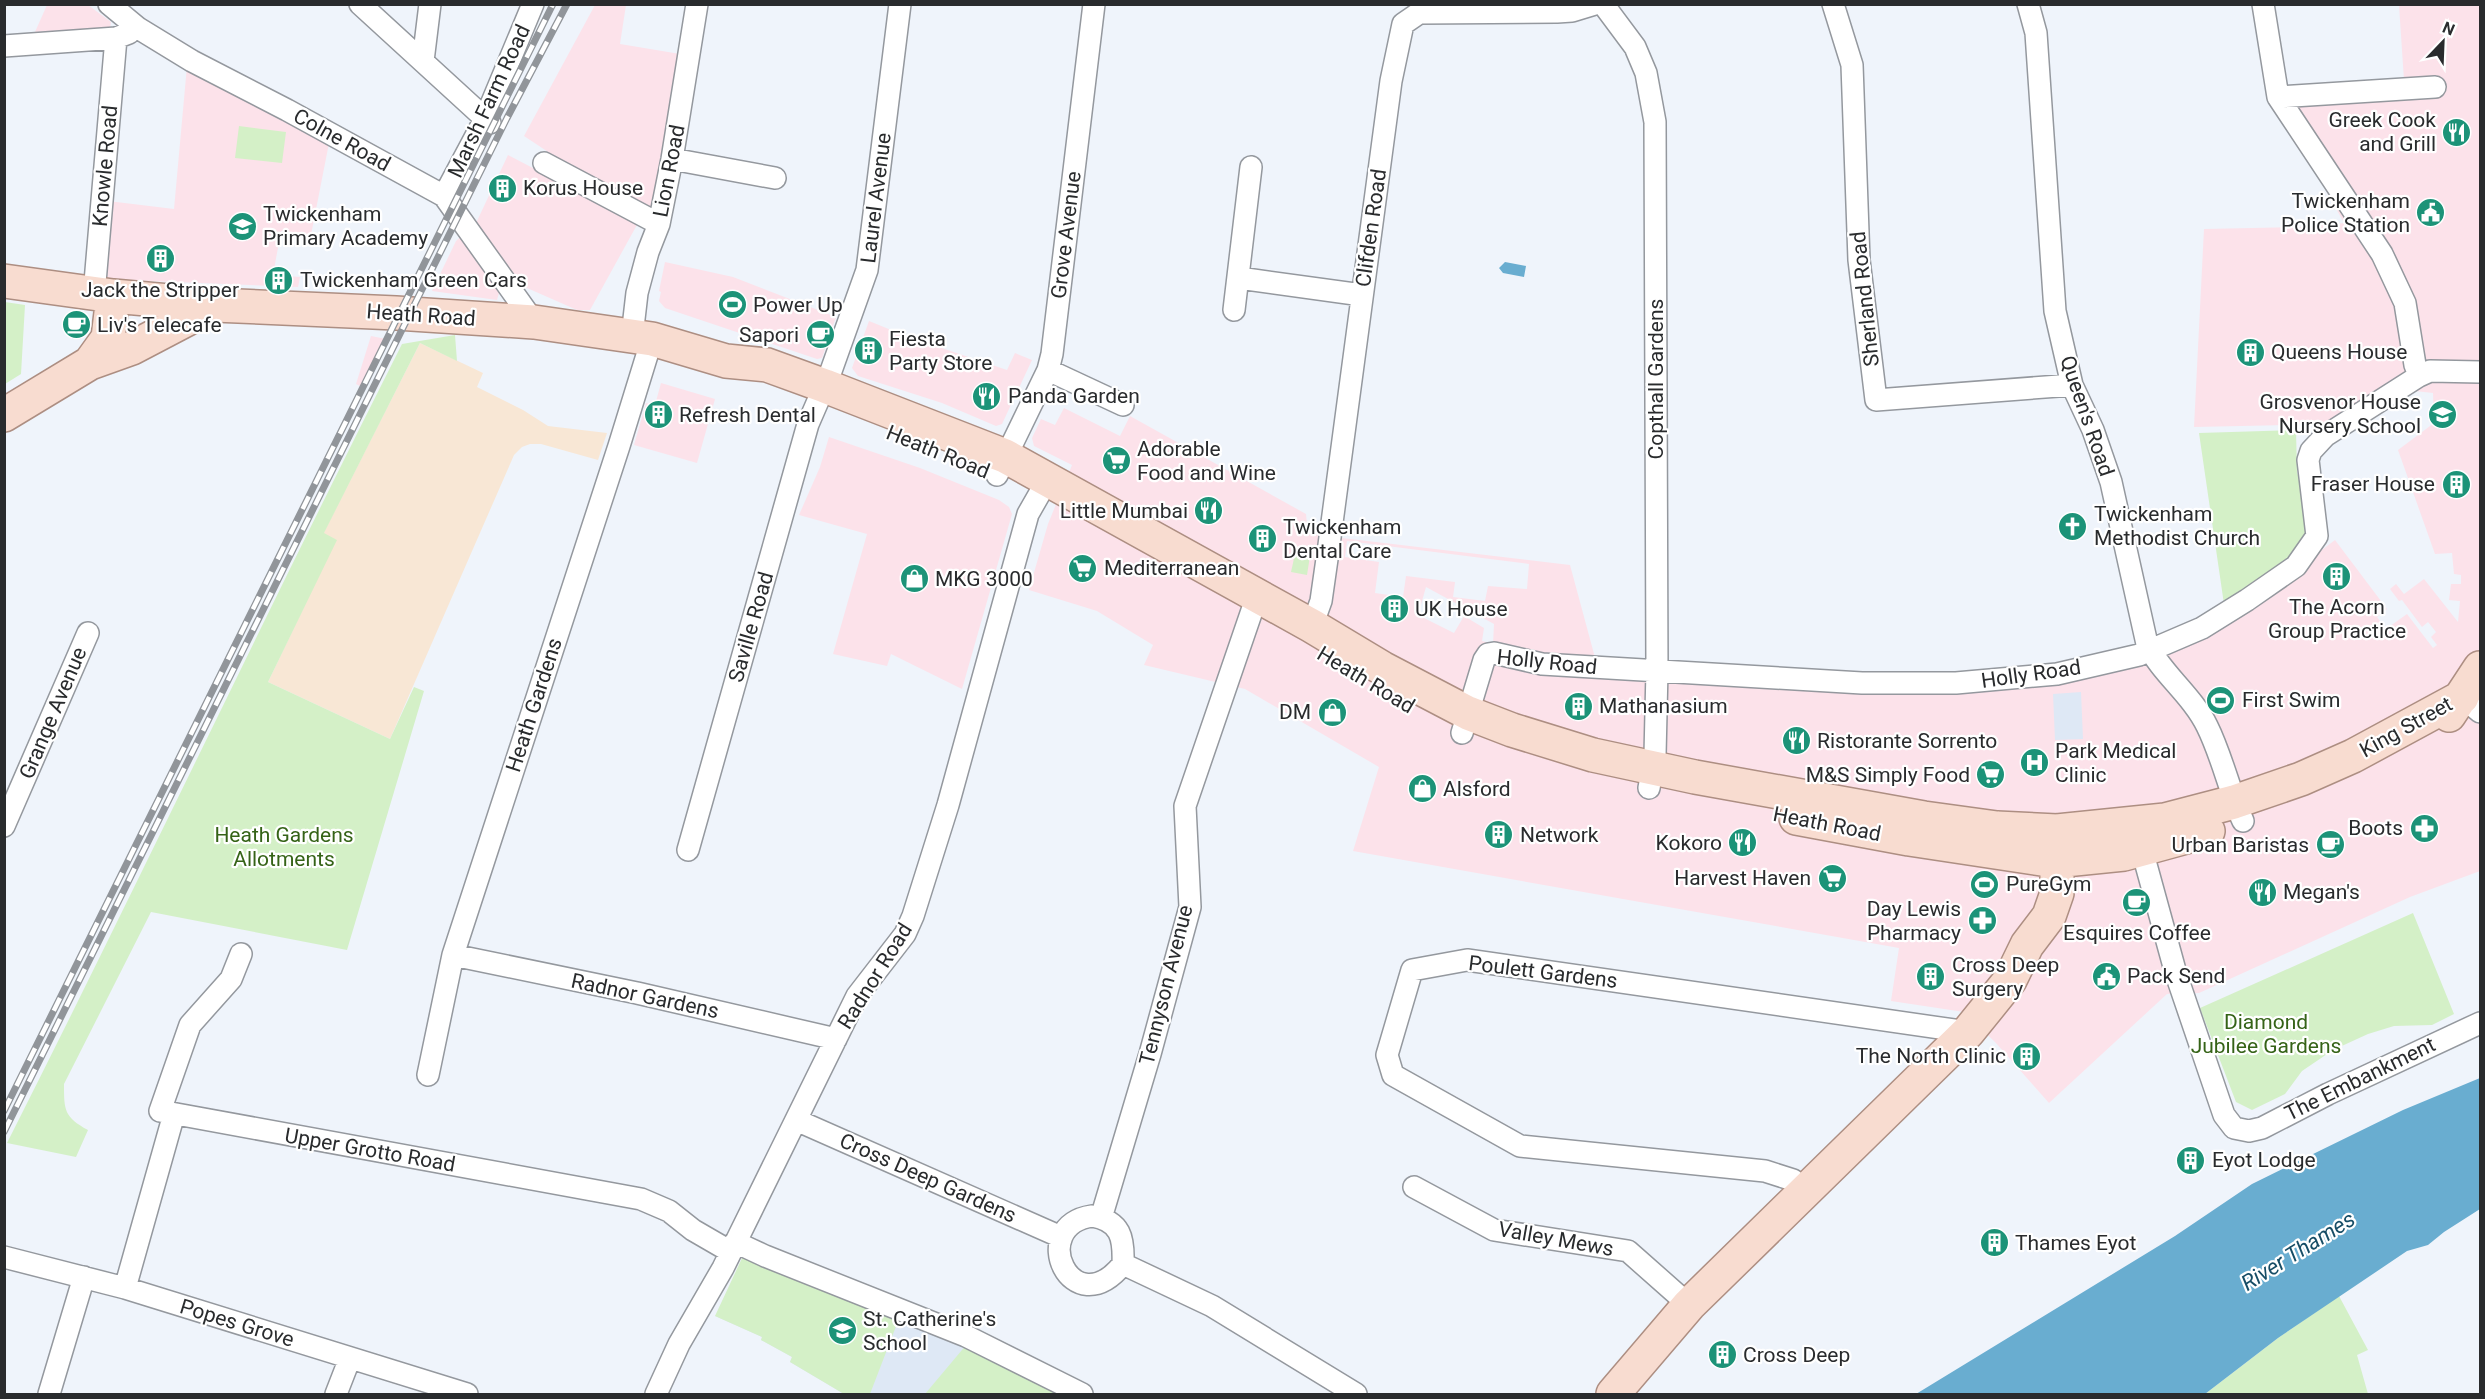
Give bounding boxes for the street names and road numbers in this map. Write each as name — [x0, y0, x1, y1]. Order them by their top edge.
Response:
street label: Marsh Farm Road — [443, 21, 535, 181]
street label: Knowle Road — [88, 104, 122, 228]
street label: Colne Road — [289, 104, 395, 176]
street label: Lion Road — [648, 123, 690, 219]
street label: Laurel Avenue — [856, 131, 896, 265]
street label: Clifden Road — [1351, 167, 1391, 289]
street label: Grove Avenue — [1046, 170, 1086, 300]
street label: Sherland Road — [1846, 230, 1884, 368]
street label: Heath Road — [366, 299, 476, 331]
street label: Copthall Gardens — [1644, 299, 1668, 459]
street label: Queen's Road — [2055, 353, 2119, 479]
street label: Heath Road — [883, 420, 993, 484]
street label: Saville Road — [724, 569, 778, 685]
street label: Heath Gardens — [501, 635, 567, 775]
street label: Heath Road — [1313, 642, 1419, 718]
street label: Grange Avenue — [14, 643, 92, 783]
street label: Holly Road — [1496, 645, 1598, 679]
street label: Holly Road — [1980, 655, 2082, 693]
street label: King Street — [2355, 692, 2457, 762]
street label: Heath Road — [1771, 802, 1883, 846]
street label: Tennyson Avenue — [1135, 902, 1197, 1068]
street label: Radnor Road — [833, 919, 917, 1033]
street label: Poulett Gardens — [1467, 951, 1619, 993]
street label: Radnor Gardens — [569, 969, 721, 1023]
street label: The Embankment — [2281, 1032, 2439, 1126]
street label: Upper Grotto Road — [283, 1123, 457, 1177]
street label: Cross Deep Gardens — [836, 1128, 1020, 1228]
street label: Valley Mews — [1496, 1217, 1616, 1261]
street label: Popes Grove — [177, 1294, 297, 1352]

